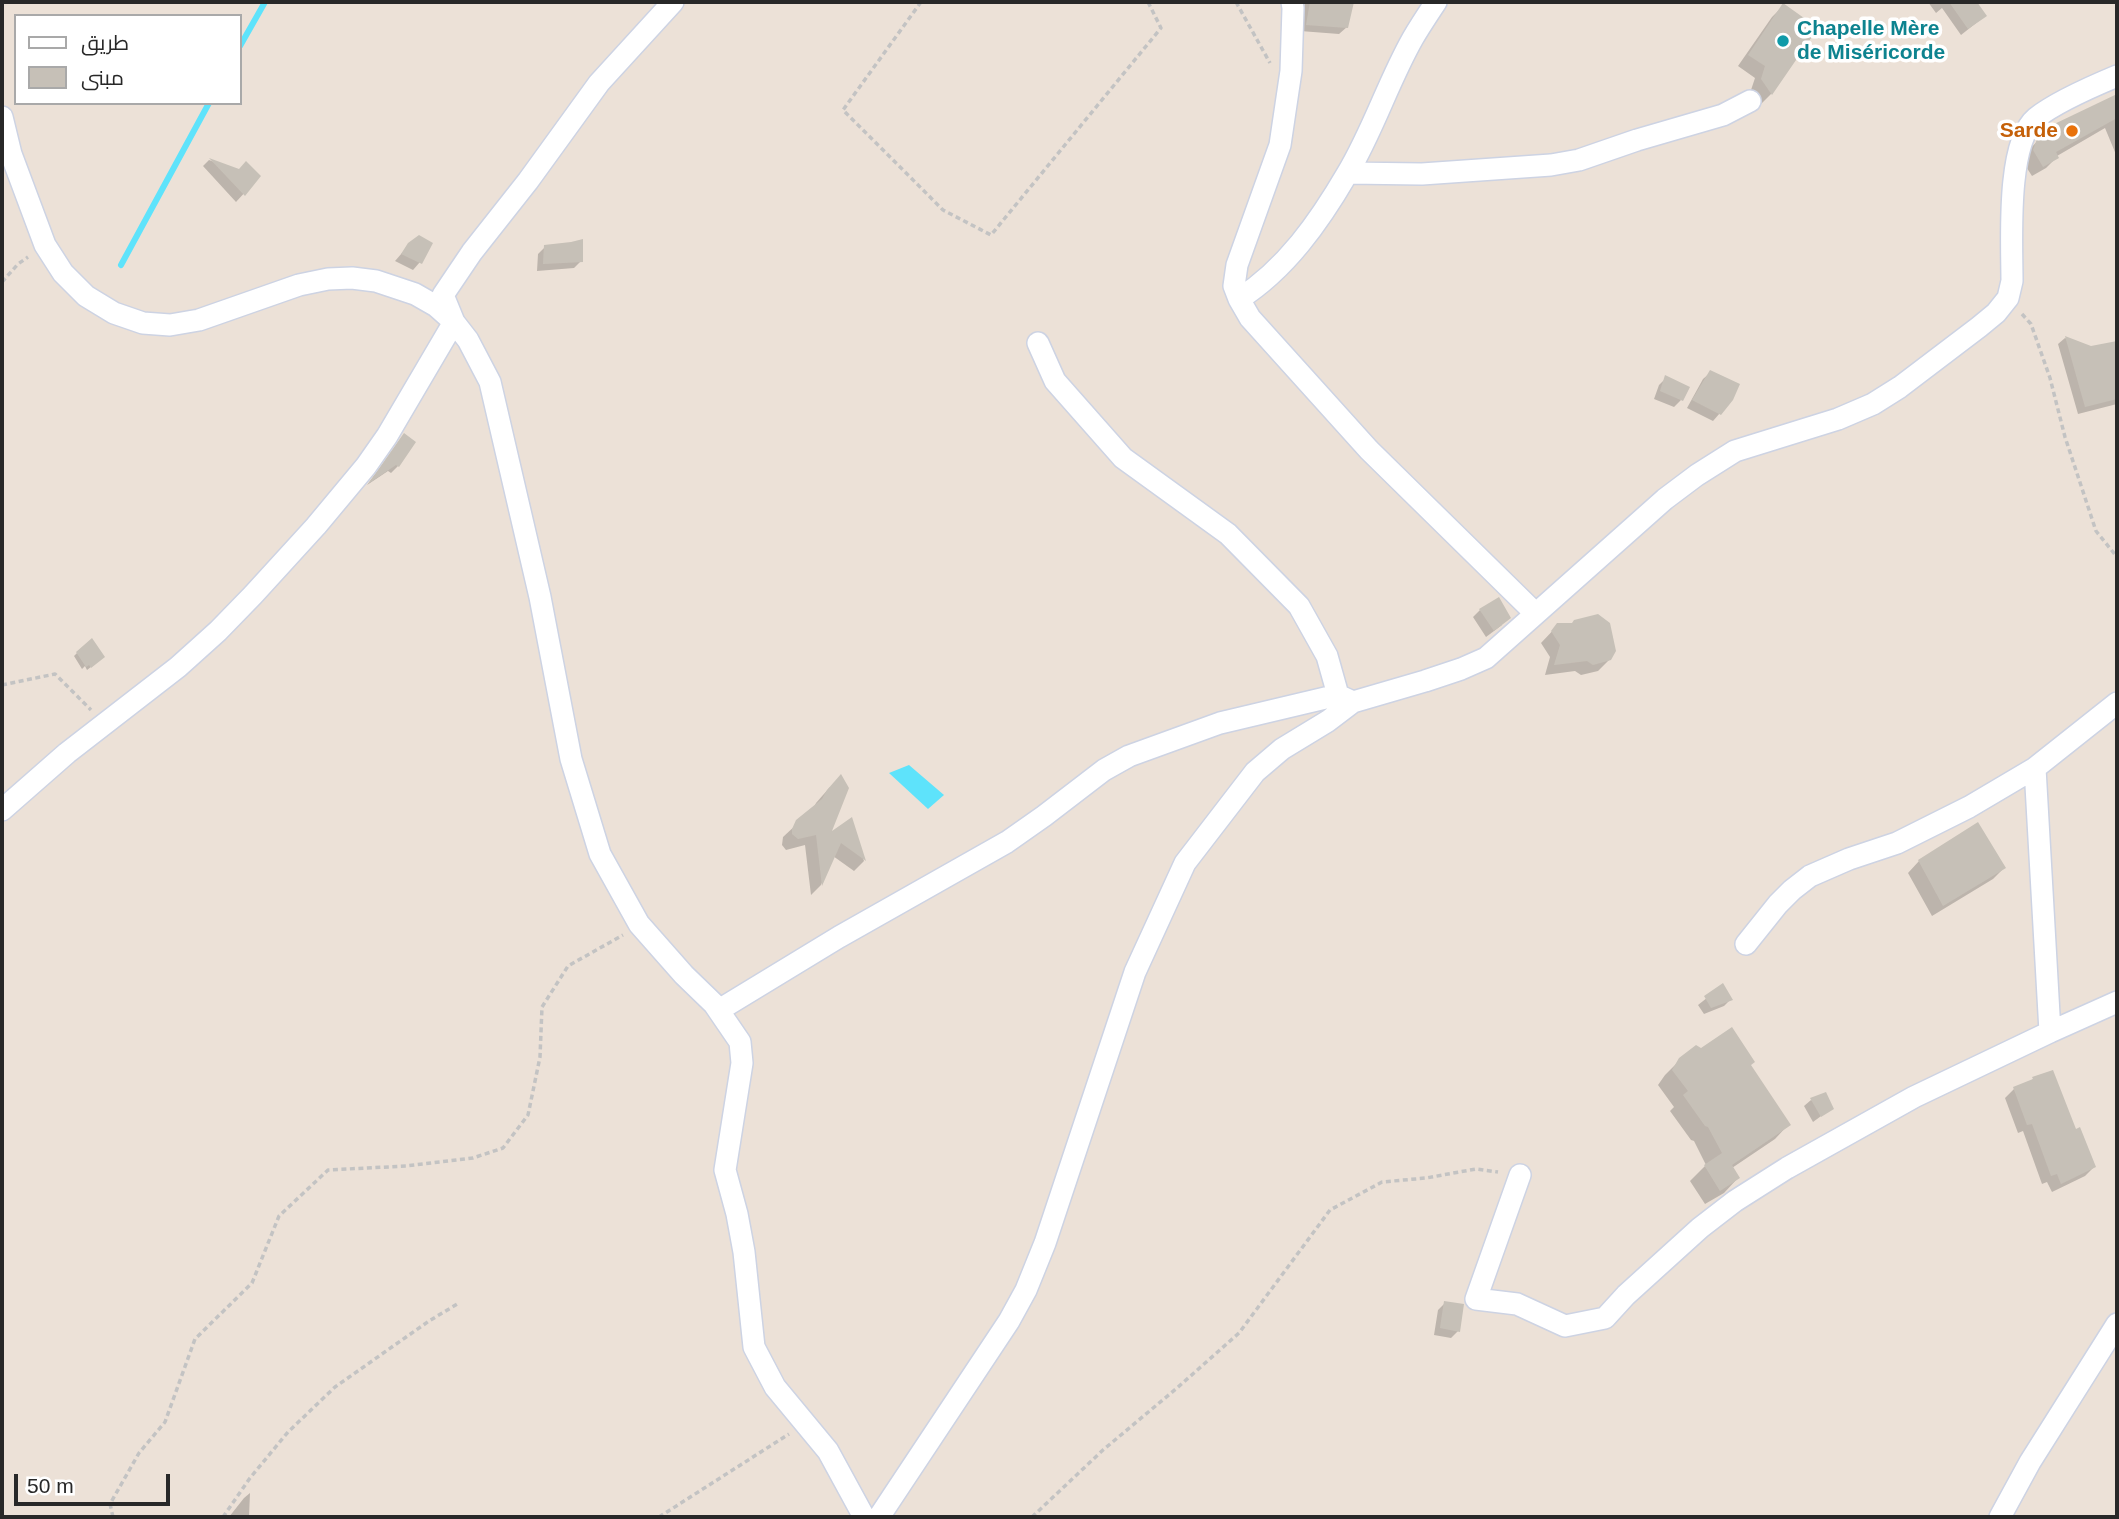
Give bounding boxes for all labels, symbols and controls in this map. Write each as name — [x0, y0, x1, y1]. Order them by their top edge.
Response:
legend — [14, 14, 242, 105]
place label: Chapelle Mère de Miséricorde — [1797, 16, 1945, 66]
text: طريق — [81, 31, 129, 54]
marker: Chapelle Mère de Miséricorde — [1775, 33, 1791, 49]
text: مبنى — [81, 66, 124, 89]
place label: Sarde — [2000, 118, 2058, 144]
marker: Sarde — [2064, 123, 2080, 139]
scale bar — [18, 1460, 173, 1504]
text: 50 m — [27, 1474, 74, 1497]

